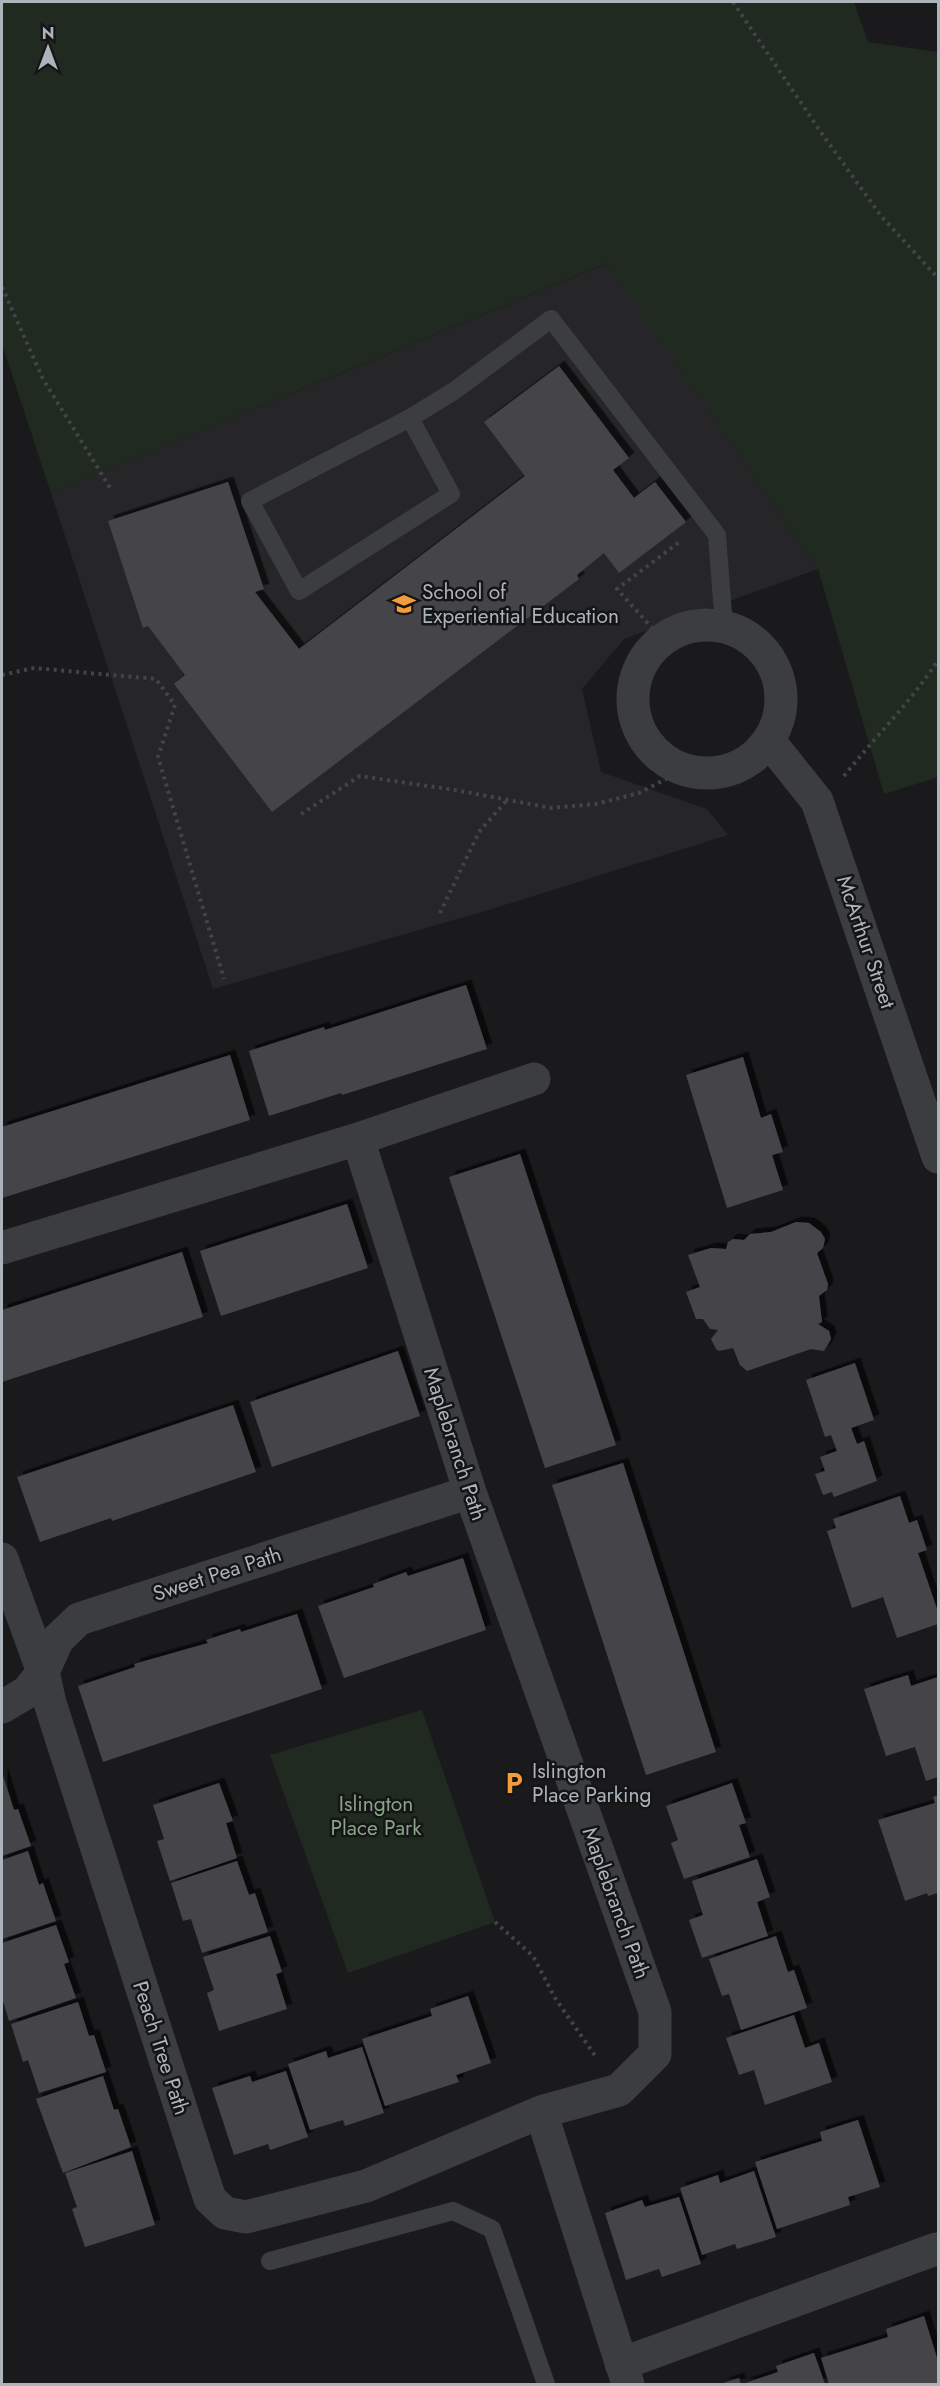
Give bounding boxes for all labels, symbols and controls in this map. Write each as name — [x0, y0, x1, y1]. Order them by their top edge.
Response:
north arrow — [18, 18, 78, 78]
text: N — [42, 22, 54, 45]
place label: School of Experiential Education — [422, 577, 619, 631]
school or university icon: School of Experiential Education — [391, 591, 417, 617]
street label: McArthur Street — [829, 871, 903, 1013]
street label: Maplebranch Path — [416, 1364, 494, 1524]
street label: Sweet Pea Path — [149, 1539, 285, 1609]
place label: Islington Place Parking — [532, 1756, 651, 1810]
parking icon: Islington Place Parking — [501, 1770, 527, 1796]
park label: Islington Place Park — [330, 1789, 422, 1843]
street label: Maplebranch Path — [575, 1823, 657, 1983]
street label: Peach Tree Path — [125, 1977, 197, 2119]

